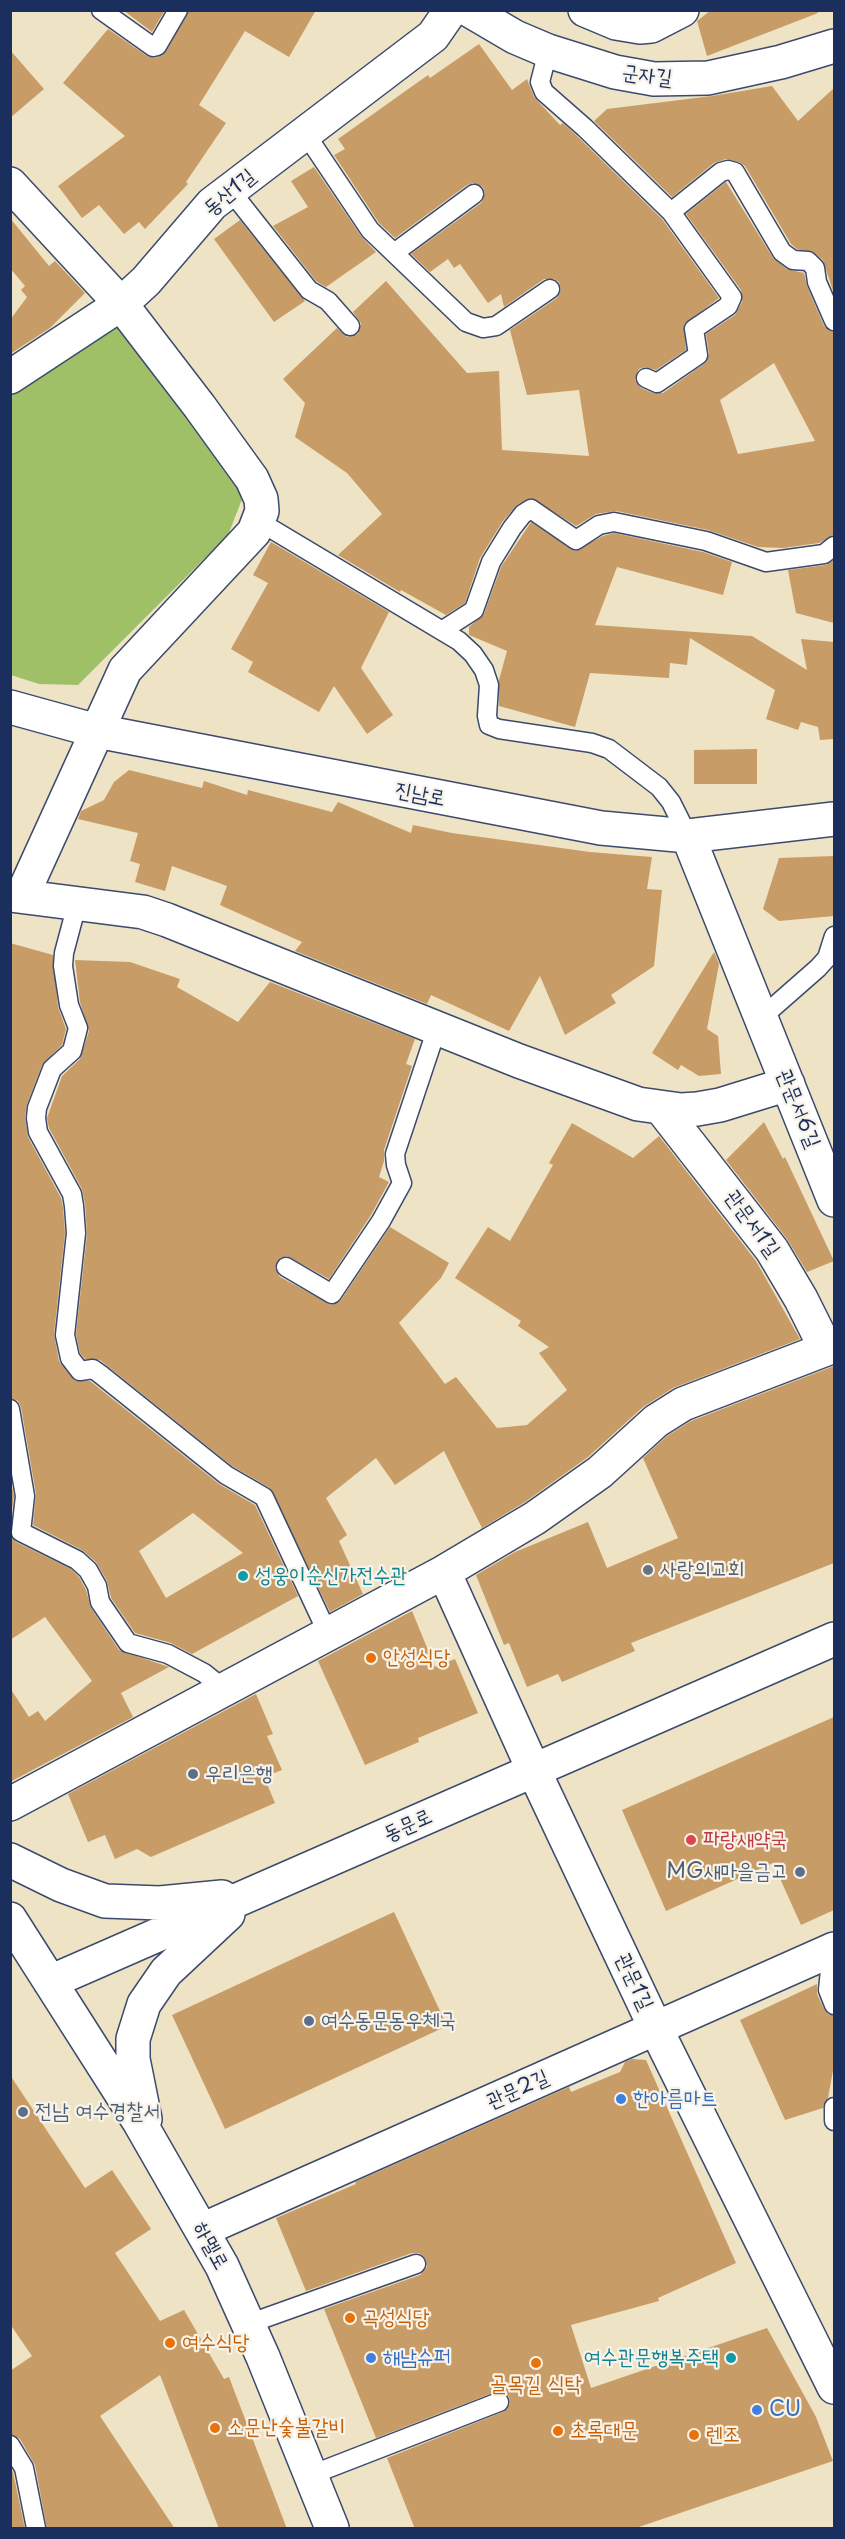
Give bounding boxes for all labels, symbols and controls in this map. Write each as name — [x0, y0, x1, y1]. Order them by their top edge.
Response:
street label: 군자길 — [620, 60, 674, 92]
street label: 동산1길 — [199, 164, 261, 222]
street label: 진남로 — [393, 778, 447, 812]
street label: 관문서6길 — [771, 1066, 825, 1152]
street label: 관문서1길 — [719, 1185, 785, 1263]
place label: 사랑의교회 — [660, 1557, 744, 1583]
place label: 성웅이순신가전수관 — [255, 1563, 407, 1589]
marker: 사랑의교회 — [641, 1563, 655, 1577]
marker: 성웅이순신가전수관 — [236, 1569, 250, 1583]
place label: 안성식당 — [383, 1645, 451, 1671]
marker: 안성식당 — [364, 1651, 378, 1665]
place label: 우리은행 — [205, 1761, 273, 1787]
marker: 우리은행 — [186, 1767, 200, 1781]
street label: 동문로 — [380, 1804, 436, 1848]
place label: 파랑새약국 — [703, 1827, 787, 1853]
marker: 파랑새약국 — [684, 1833, 698, 1847]
place label: MG새마을금고 — [666, 1859, 788, 1885]
marker: MG새마을금고 — [793, 1865, 807, 1879]
street label: 관문1길 — [610, 1949, 658, 2015]
place label: 여수동문동우체국 — [321, 2008, 456, 2034]
marker: 여수동문동우체국 — [302, 2014, 316, 2028]
street label: 관문2길 — [483, 2065, 553, 2115]
place label: 한아름마트 — [633, 2086, 717, 2112]
marker: 한아름마트 — [614, 2092, 628, 2106]
place label: 전남 여수경찰서 — [35, 2099, 160, 2125]
marker: 전남 여수경찰서 — [16, 2105, 30, 2119]
street label: 하멜로 — [187, 2218, 233, 2274]
place label: 곡성식당 — [362, 2305, 430, 2331]
marker: 곡성식당 — [343, 2311, 357, 2325]
place label: 여수식당 — [182, 2330, 250, 2356]
marker: 여수식당 — [163, 2336, 177, 2350]
place label: 해남슈퍼 — [383, 2345, 451, 2371]
place label: 여수관문행복주택 — [584, 2345, 719, 2371]
marker: 해남슈퍼 — [364, 2351, 378, 2365]
marker: 여수관문행복주택 — [724, 2351, 738, 2365]
marker: 골목길 식탁 — [529, 2356, 543, 2370]
place label: 골목길 식탁 — [490, 2372, 582, 2398]
place label: CU — [769, 2397, 801, 2423]
marker: CU — [750, 2403, 764, 2417]
place label: 소문난숯불갈비 — [227, 2415, 345, 2441]
place label: 초록대문 — [570, 2418, 638, 2444]
marker: 소문난숯불갈비 — [208, 2421, 222, 2435]
place label: 렌조 — [706, 2422, 740, 2448]
marker: 초록대문 — [551, 2424, 565, 2438]
marker: 렌조 — [687, 2428, 701, 2442]

